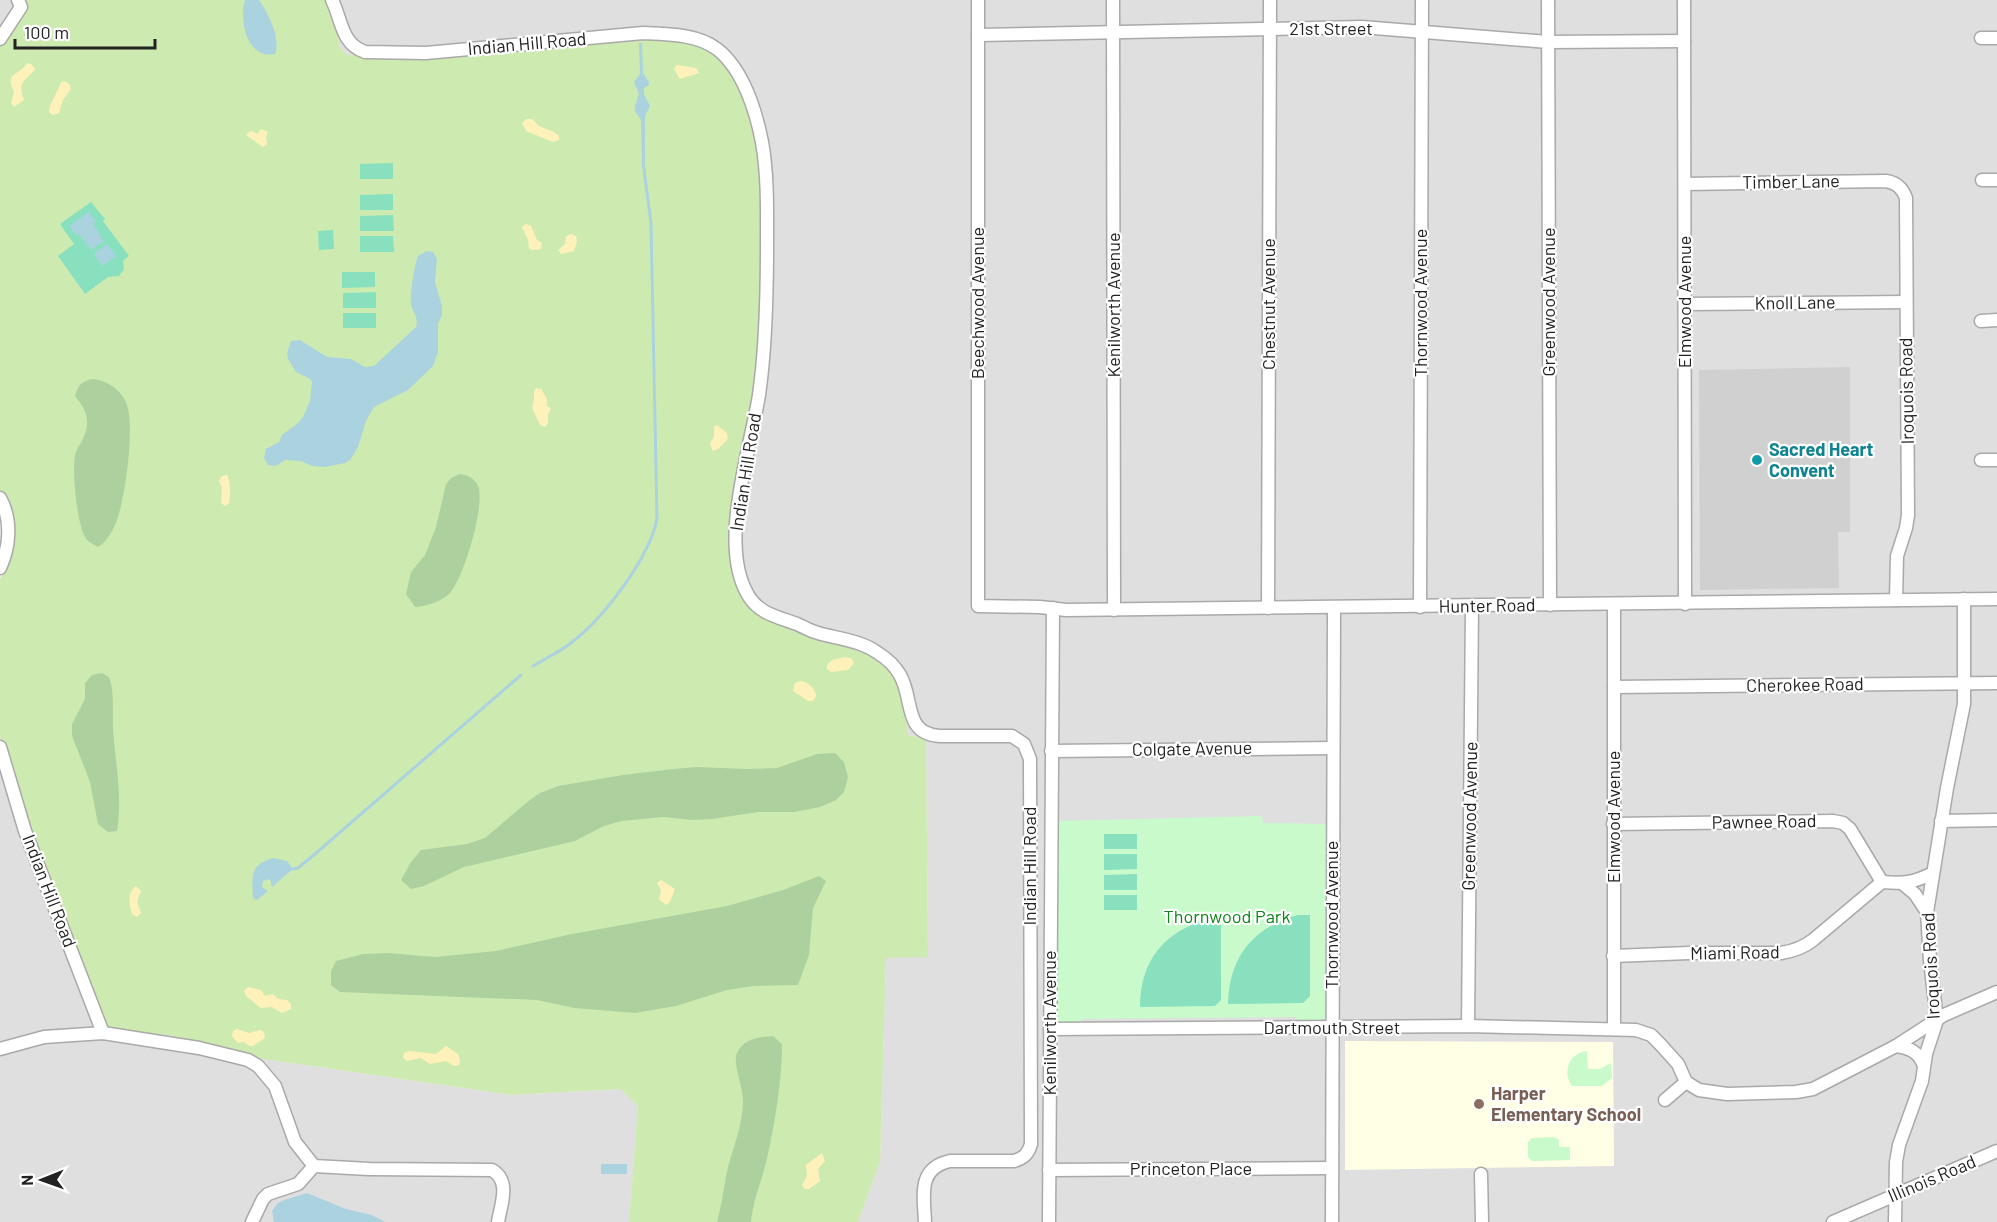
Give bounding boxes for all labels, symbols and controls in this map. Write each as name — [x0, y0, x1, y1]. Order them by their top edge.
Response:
scale bar — [15, 12, 154, 50]
street label: 21st Street — [1289, 17, 1373, 39]
text: 100 m — [24, 21, 69, 43]
street label: Indian Hill Road — [467, 27, 587, 59]
street label: Timber Lane — [1742, 169, 1840, 193]
street label: Beechwood Avenue — [966, 227, 988, 379]
street label: Greenwood Avenue — [1537, 227, 1559, 377]
street label: Thornwood Avenue — [1409, 229, 1431, 377]
street label: Kenilworth Avenue — [1102, 232, 1124, 378]
street label: Elmwood Avenue — [1673, 236, 1695, 368]
street label: Chestnut Avenue — [1257, 238, 1279, 370]
street label: Knoll Lane — [1754, 290, 1836, 314]
street label: Iroquois Road — [1894, 337, 1918, 445]
street label: Indian Hill Road — [725, 411, 765, 532]
place label: Sacred Heart Convent — [1769, 438, 1874, 481]
marker: Sacred Heart Convent — [1750, 453, 1764, 467]
street label: Hunter Road — [1438, 593, 1536, 617]
street label: Cherokee Road — [1746, 672, 1864, 696]
street label: Colgate Avenue — [1132, 736, 1252, 760]
street label: Greenwood Avenue — [1457, 741, 1481, 891]
street label: Elmwood Avenue — [1602, 751, 1624, 883]
street label: Indian Hill Road — [1018, 806, 1040, 926]
street label: Pawnee Road — [1711, 809, 1817, 833]
street label: Indian Hill Road — [18, 831, 82, 950]
street label: Thornwood Avenue — [1320, 841, 1342, 989]
park label: Thornwood Park — [1164, 905, 1290, 927]
street label: Iroquois Road — [1916, 912, 1944, 1020]
street label: Miami Road — [1690, 940, 1780, 964]
street label: Kenilworth Avenue — [1038, 950, 1060, 1096]
street label: Dartmouth Street — [1264, 1016, 1400, 1038]
place label: Harper Elementary School — [1491, 1082, 1641, 1125]
marker: Harper Elementary School — [1472, 1097, 1486, 1111]
north arrow — [12, 1150, 72, 1210]
street label: Illinois Road — [1884, 1150, 1979, 1206]
street label: Princeton Place — [1130, 1157, 1252, 1179]
text: N — [17, 1175, 36, 1186]

